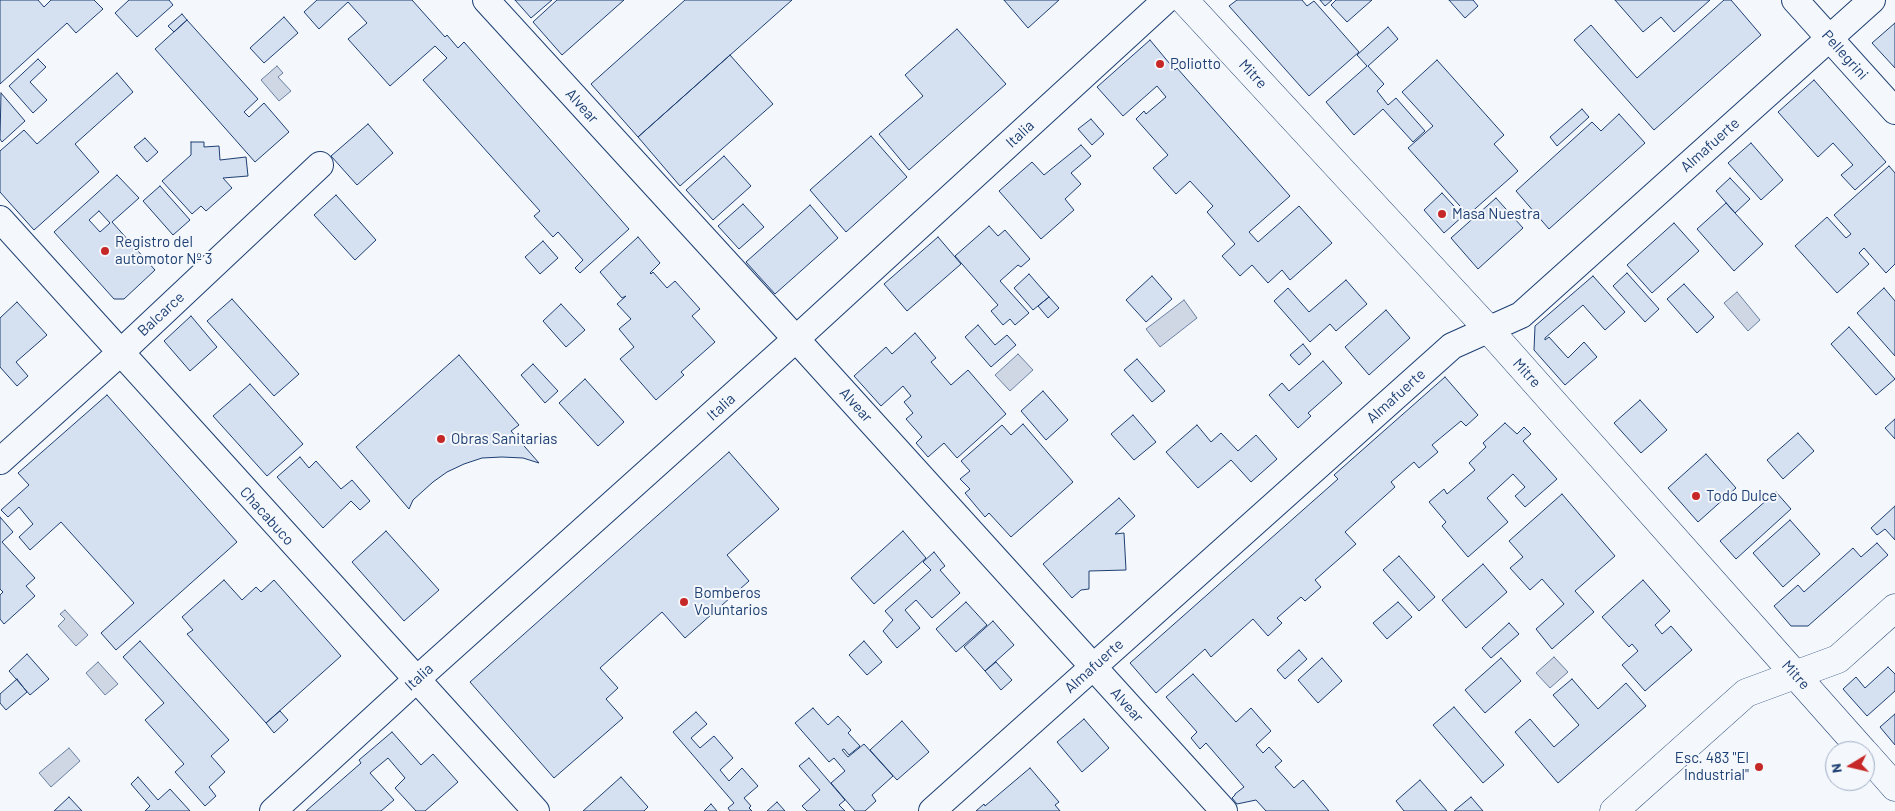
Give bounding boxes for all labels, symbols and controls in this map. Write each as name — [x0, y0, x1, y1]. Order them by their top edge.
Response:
street label: Pellegrini — [1818, 26, 1872, 84]
place label: Poliotto — [1170, 55, 1221, 73]
street label: Mitre — [1235, 56, 1271, 92]
marker: Poliotto — [1154, 58, 1166, 70]
street label: Alvear — [562, 85, 602, 127]
street label: Almafuerte — [1677, 114, 1743, 176]
street label: Italia — [1002, 117, 1038, 151]
place label: Masa Nuestra — [1452, 205, 1540, 223]
marker: Masa Nuestra — [1436, 208, 1448, 220]
place label: Registro del automotor Nº 3 — [115, 233, 212, 268]
marker: Registro del automotor Nº 3 — [99, 245, 111, 257]
street label: Balcarce — [134, 288, 188, 340]
street label: Mitre — [1509, 355, 1545, 391]
street label: Almafuerte — [1363, 365, 1429, 427]
street label: Alvear — [836, 384, 876, 426]
street label: Italia — [703, 390, 739, 424]
place label: Obras Sanitarias — [451, 430, 557, 448]
marker: Obras Sanitarias — [435, 433, 447, 445]
street label: Chacabuco — [236, 483, 298, 549]
place label: Todo Dulce — [1706, 487, 1777, 505]
marker: Todo Dulce — [1690, 490, 1702, 502]
place label: Bomberos Voluntarios — [694, 584, 768, 619]
marker: Bomberos Voluntarios — [678, 596, 690, 608]
street label: Almafuerte — [1061, 635, 1127, 697]
street label: Mitre — [1778, 657, 1814, 693]
street label: Italia — [401, 660, 437, 694]
street label: Alvear — [1107, 684, 1147, 726]
north arrow — [1825, 741, 1875, 791]
place label: Esc. 483 "El Industrial" — [1675, 749, 1749, 784]
marker: Esc. 483 "El Industrial" — [1753, 761, 1765, 773]
text: N — [1827, 762, 1845, 774]

